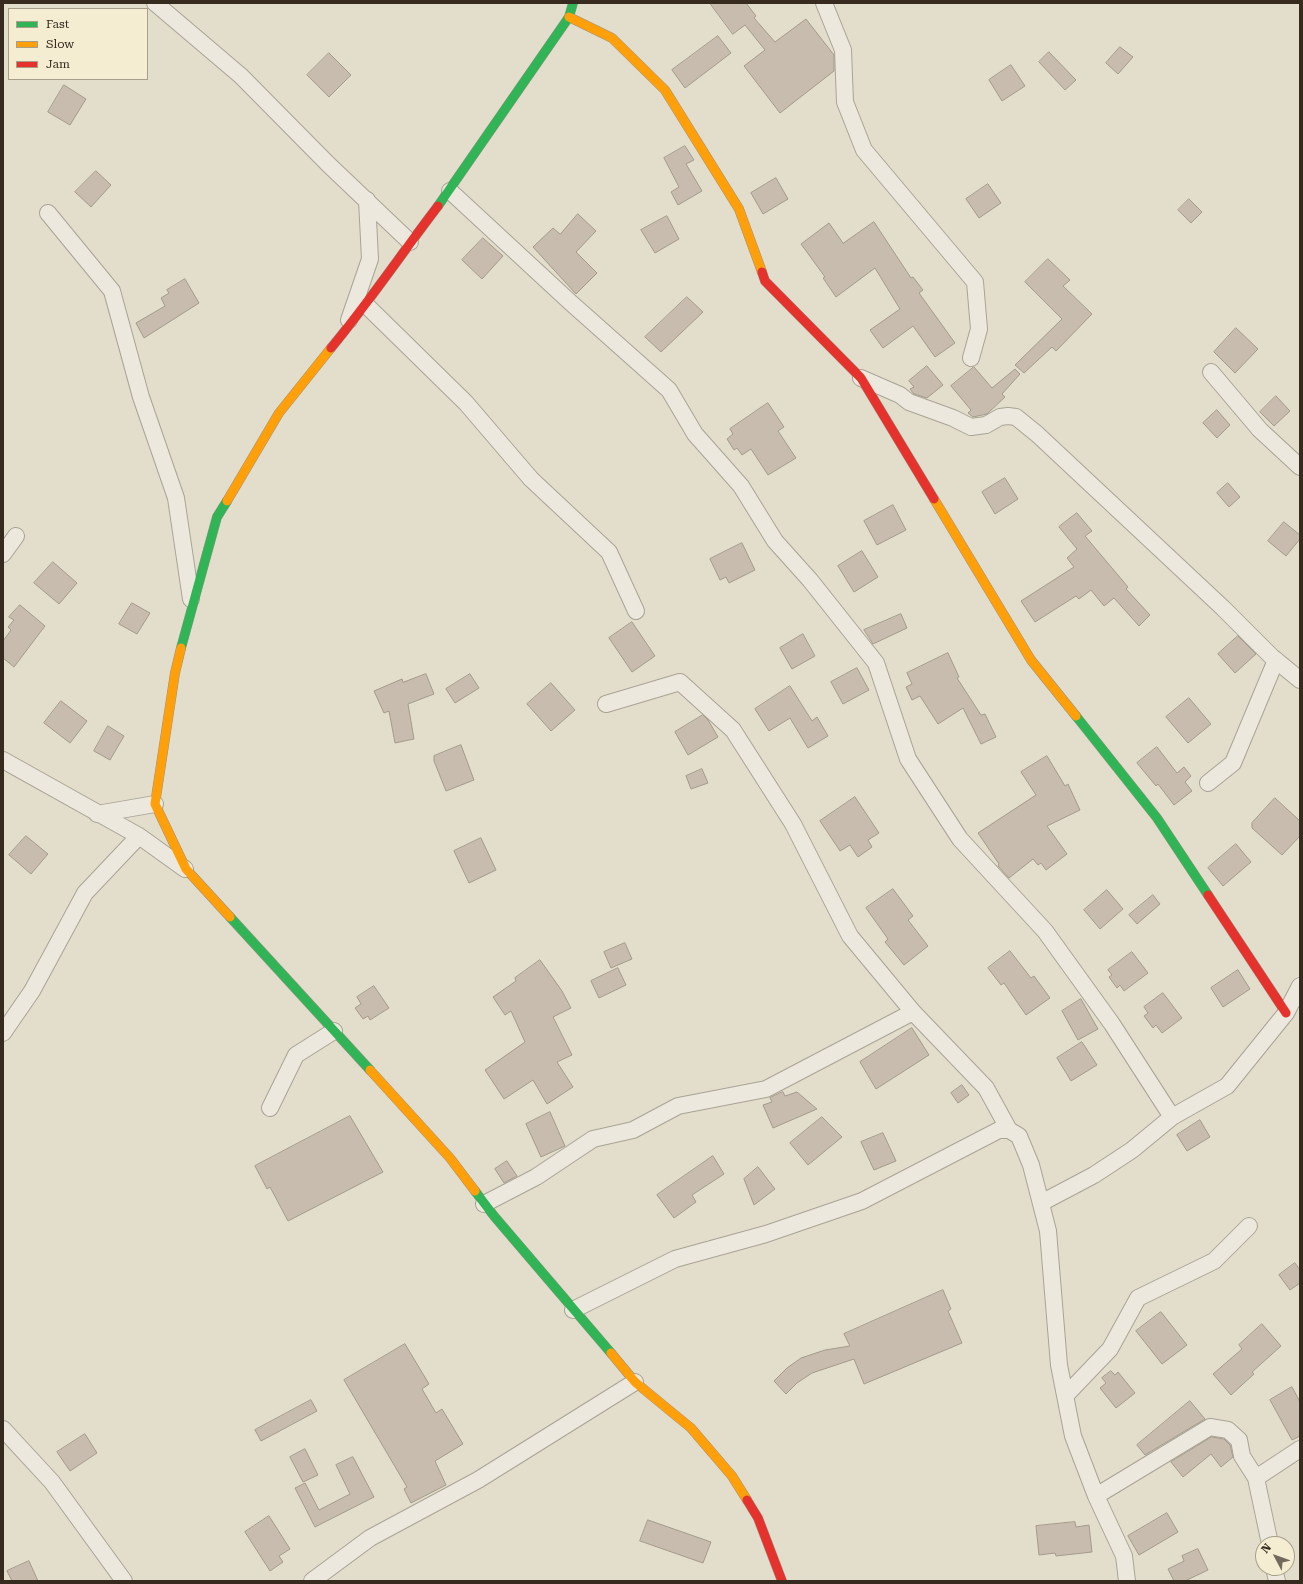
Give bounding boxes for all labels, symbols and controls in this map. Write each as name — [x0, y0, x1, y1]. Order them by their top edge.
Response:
legend — [8, 8, 148, 80]
text: Fast — [46, 17, 69, 31]
text: Slow — [46, 37, 74, 51]
text: Jam — [46, 57, 70, 71]
north arrow — [1255, 1536, 1295, 1576]
text: N — [1259, 1541, 1274, 1556]

